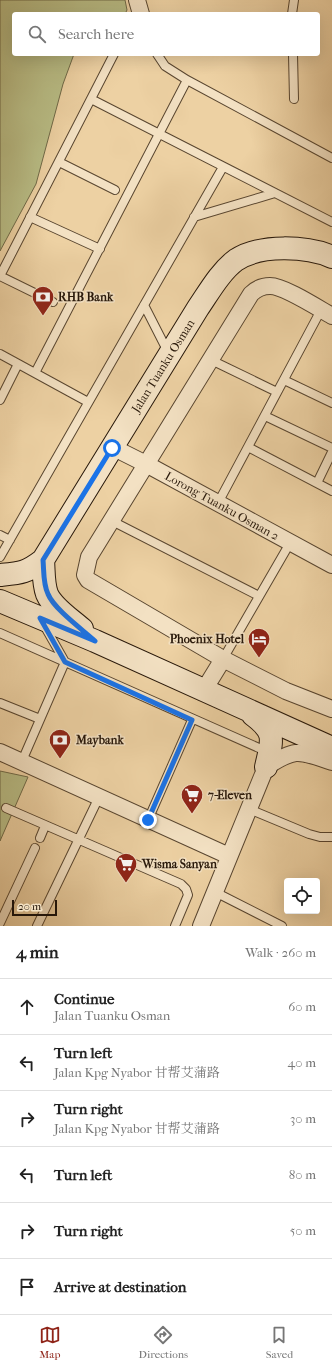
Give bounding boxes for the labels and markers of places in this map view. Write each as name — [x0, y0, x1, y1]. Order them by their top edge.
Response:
bank icon: RHB Bank — [30, 284, 56, 317]
place label: RHB Bank — [58, 290, 114, 304]
hotel icon: Phoenix Hotel — [246, 626, 272, 659]
place label: Phoenix Hotel — [170, 632, 245, 646]
bank icon: Maybank — [47, 727, 73, 760]
place label: Maybank — [75, 733, 125, 748]
supermarket icon: 7-Eleven — [179, 782, 205, 815]
place label: 7-Eleven — [207, 788, 253, 802]
supermarket icon: Wisma Sanyan — [113, 851, 139, 884]
place label: Wisma Sanyan — [141, 857, 218, 872]

